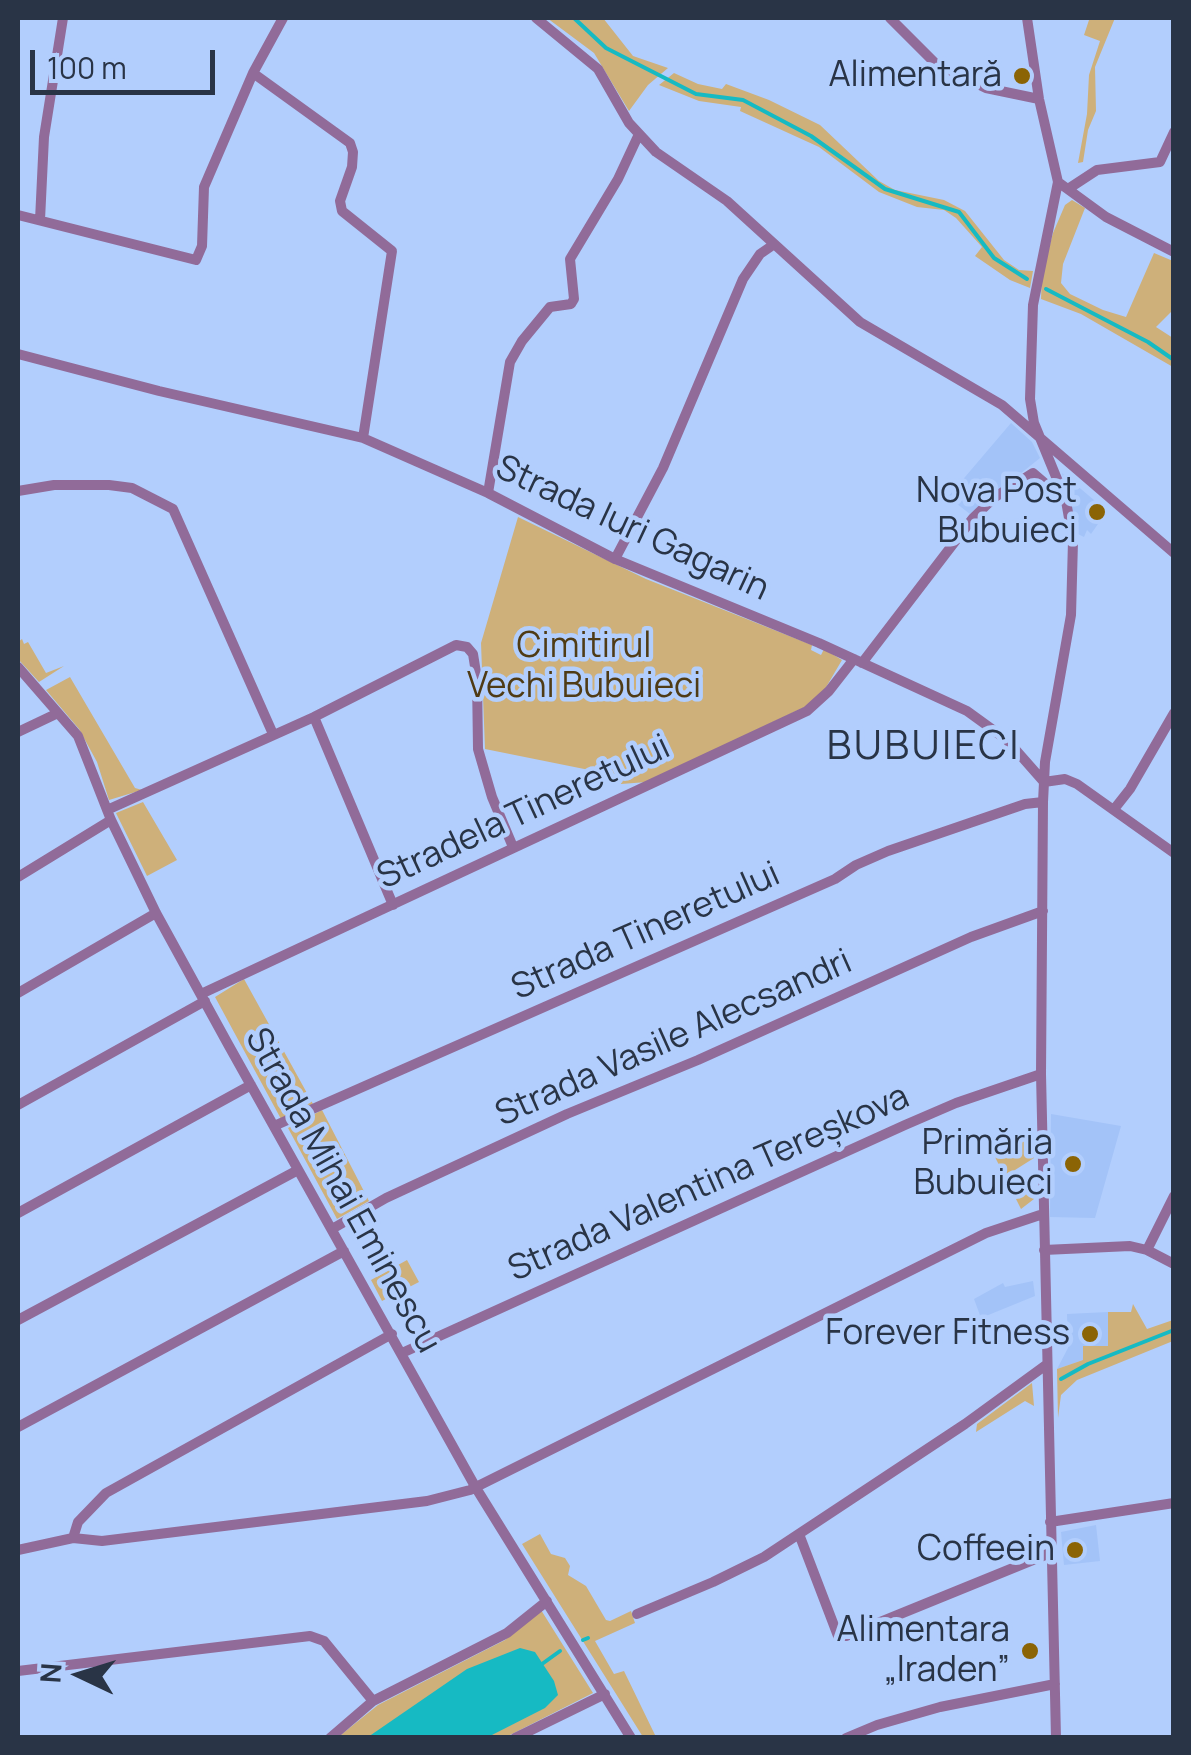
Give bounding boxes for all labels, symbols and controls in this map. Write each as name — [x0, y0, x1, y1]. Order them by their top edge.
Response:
scale bar — [35, 30, 220, 92]
text: 100 m — [47, 47, 127, 88]
place label: Alimentară — [828, 55, 1002, 97]
marker: Alimentară — [1011, 65, 1033, 87]
street label: Strada Iuri Gagarin — [489, 447, 775, 611]
place label: Nova Post Bubuieci — [916, 471, 1077, 553]
marker: Nova Post Bubuieci — [1086, 501, 1108, 523]
park label: Cimitirul Vechi Bubuieci — [467, 626, 701, 708]
district label: BUBUIECI — [827, 724, 1021, 772]
street label: Stradela Tineretului — [371, 727, 677, 899]
street label: Strada Tineretului — [505, 854, 787, 1010]
street label: Strada Vasile Alecsandri — [489, 941, 859, 1137]
street label: Strada Mihai Eminescu — [235, 1021, 449, 1361]
street label: Strada Valentina Tereșkova — [502, 1077, 916, 1291]
place label: Primăria Bubuieci — [914, 1123, 1053, 1205]
marker: Primăria Bubuieci — [1062, 1153, 1084, 1175]
place label: Forever Fitness — [825, 1313, 1070, 1355]
marker: Forever Fitness — [1079, 1323, 1101, 1345]
place label: Coffeein — [917, 1529, 1055, 1571]
marker: Coffeein — [1064, 1539, 1086, 1561]
place label: Alimentara „Iraden” — [836, 1610, 1010, 1692]
north arrow — [30, 1625, 130, 1725]
marker: Alimentara „Iraden” — [1019, 1640, 1041, 1662]
text: N — [30, 1662, 70, 1684]

